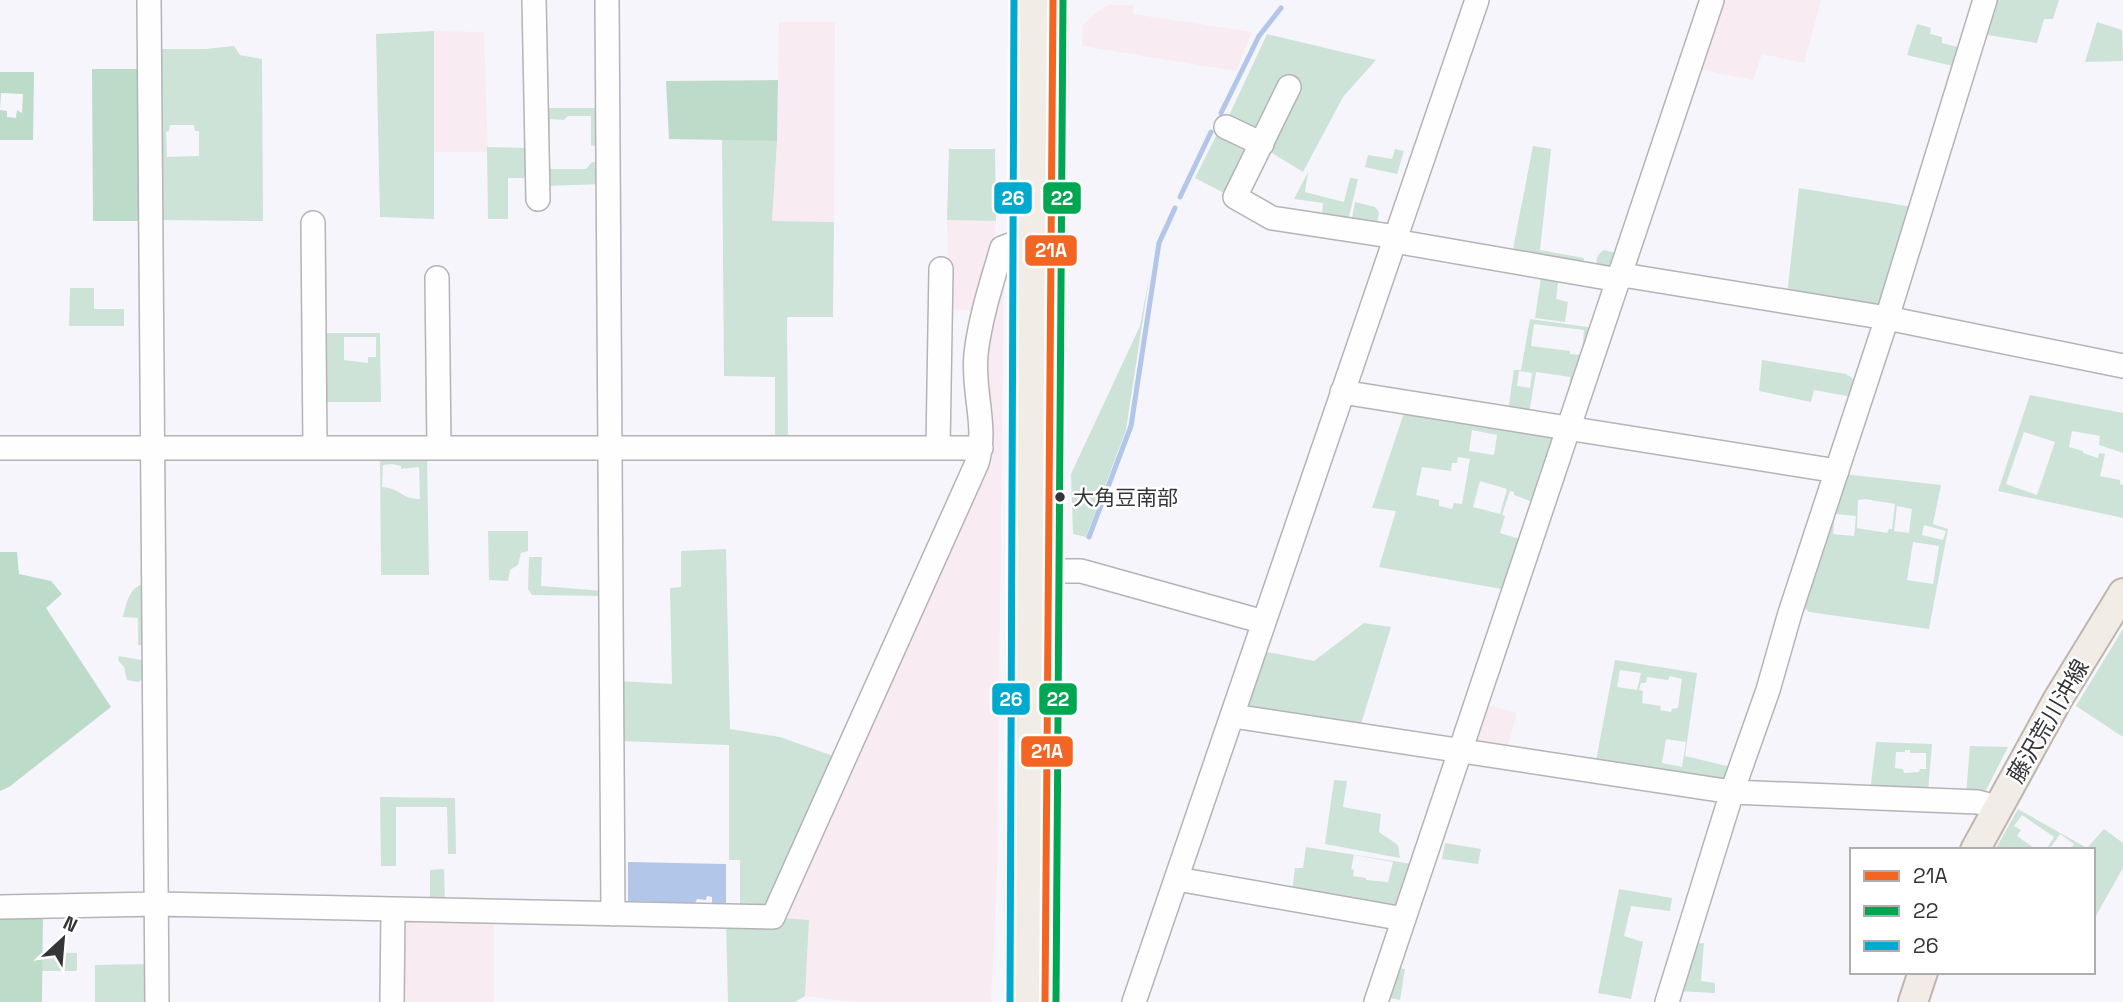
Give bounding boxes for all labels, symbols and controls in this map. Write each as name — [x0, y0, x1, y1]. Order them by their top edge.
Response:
line badge: 26 — [993, 181, 1033, 215]
line badge: 22 — [1042, 181, 1082, 215]
text: 26 — [1001, 186, 1025, 211]
text: 22 — [1051, 186, 1073, 211]
line badge: 21A — [1024, 234, 1078, 267]
text: 21A — [1035, 238, 1067, 263]
place label: 大角豆南部 — [1073, 484, 1178, 511]
marker: 大角豆南部 — [1053, 490, 1067, 504]
street label: 藤沢荒川沖線 — [2001, 654, 2095, 788]
line badge: 26 — [991, 682, 1031, 716]
line badge: 22 — [1038, 682, 1078, 716]
text: 26 — [999, 687, 1023, 712]
text: 22 — [1047, 687, 1069, 712]
line badge: 21A — [1020, 735, 1074, 768]
text: 21A — [1031, 739, 1063, 764]
legend — [1850, 848, 2095, 974]
text: 21A — [1913, 862, 1948, 889]
text: 22 — [1913, 897, 1938, 924]
north arrow — [28, 904, 98, 974]
text: N — [59, 910, 81, 938]
text: 26 — [1913, 932, 1939, 959]

